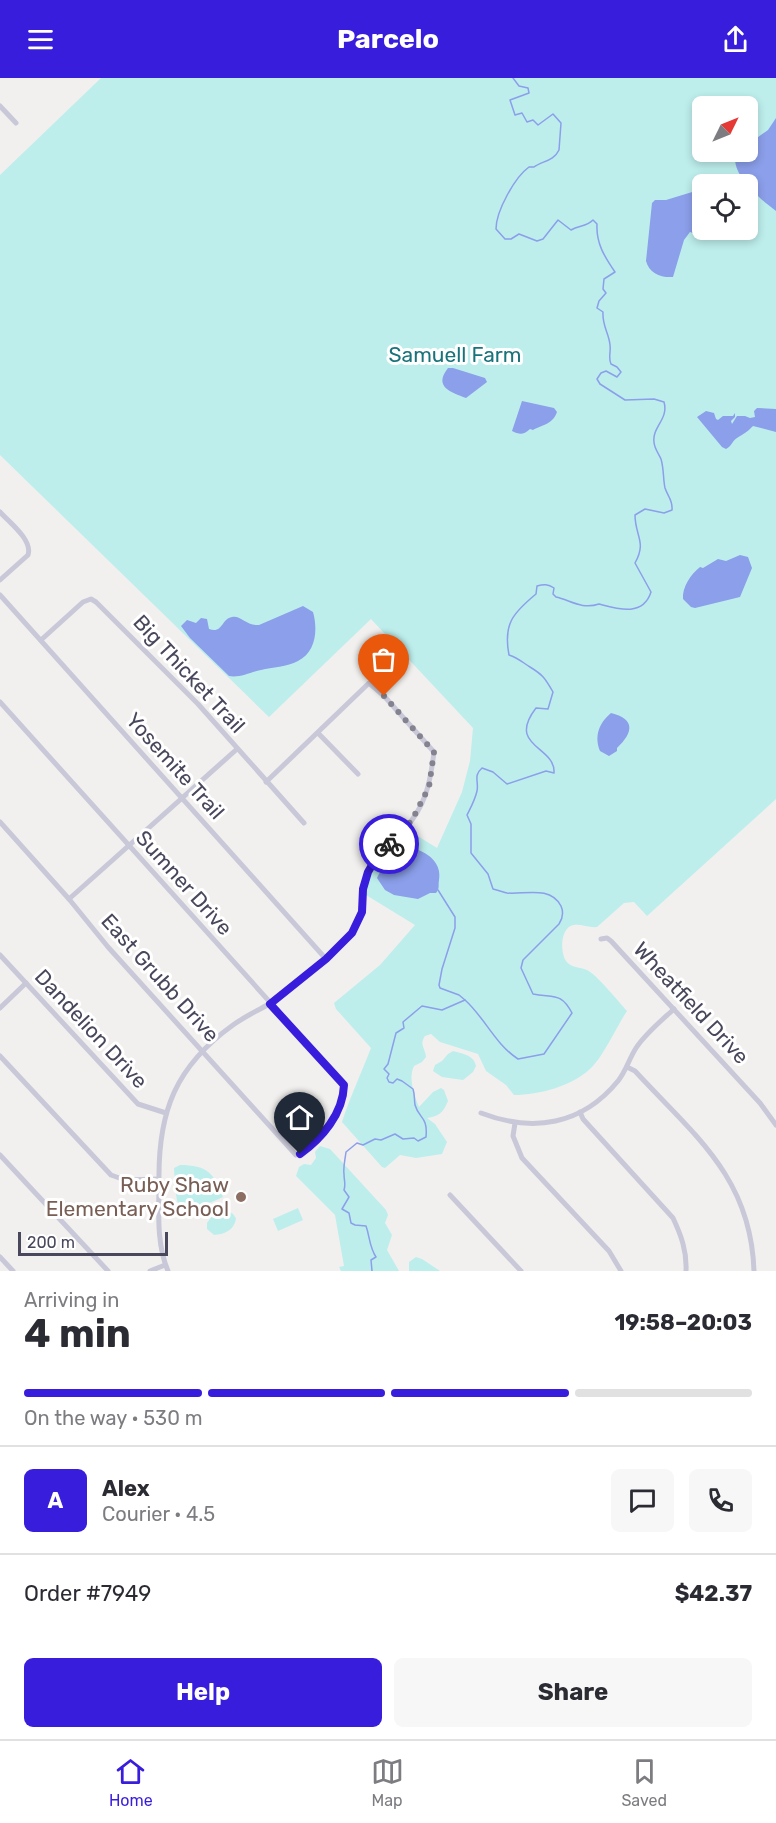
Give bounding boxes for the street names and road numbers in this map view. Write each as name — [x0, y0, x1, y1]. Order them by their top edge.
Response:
street label: Big Thicket Trail — [128, 609, 250, 738]
street label: Yosemite Trail — [121, 707, 230, 824]
street label: Sumner Drive — [131, 825, 238, 940]
street label: East Grubb Drive — [96, 908, 225, 1047]
street label: Wheatfield Drive — [628, 936, 754, 1069]
street label: Dandelion Drive — [30, 964, 153, 1093]

